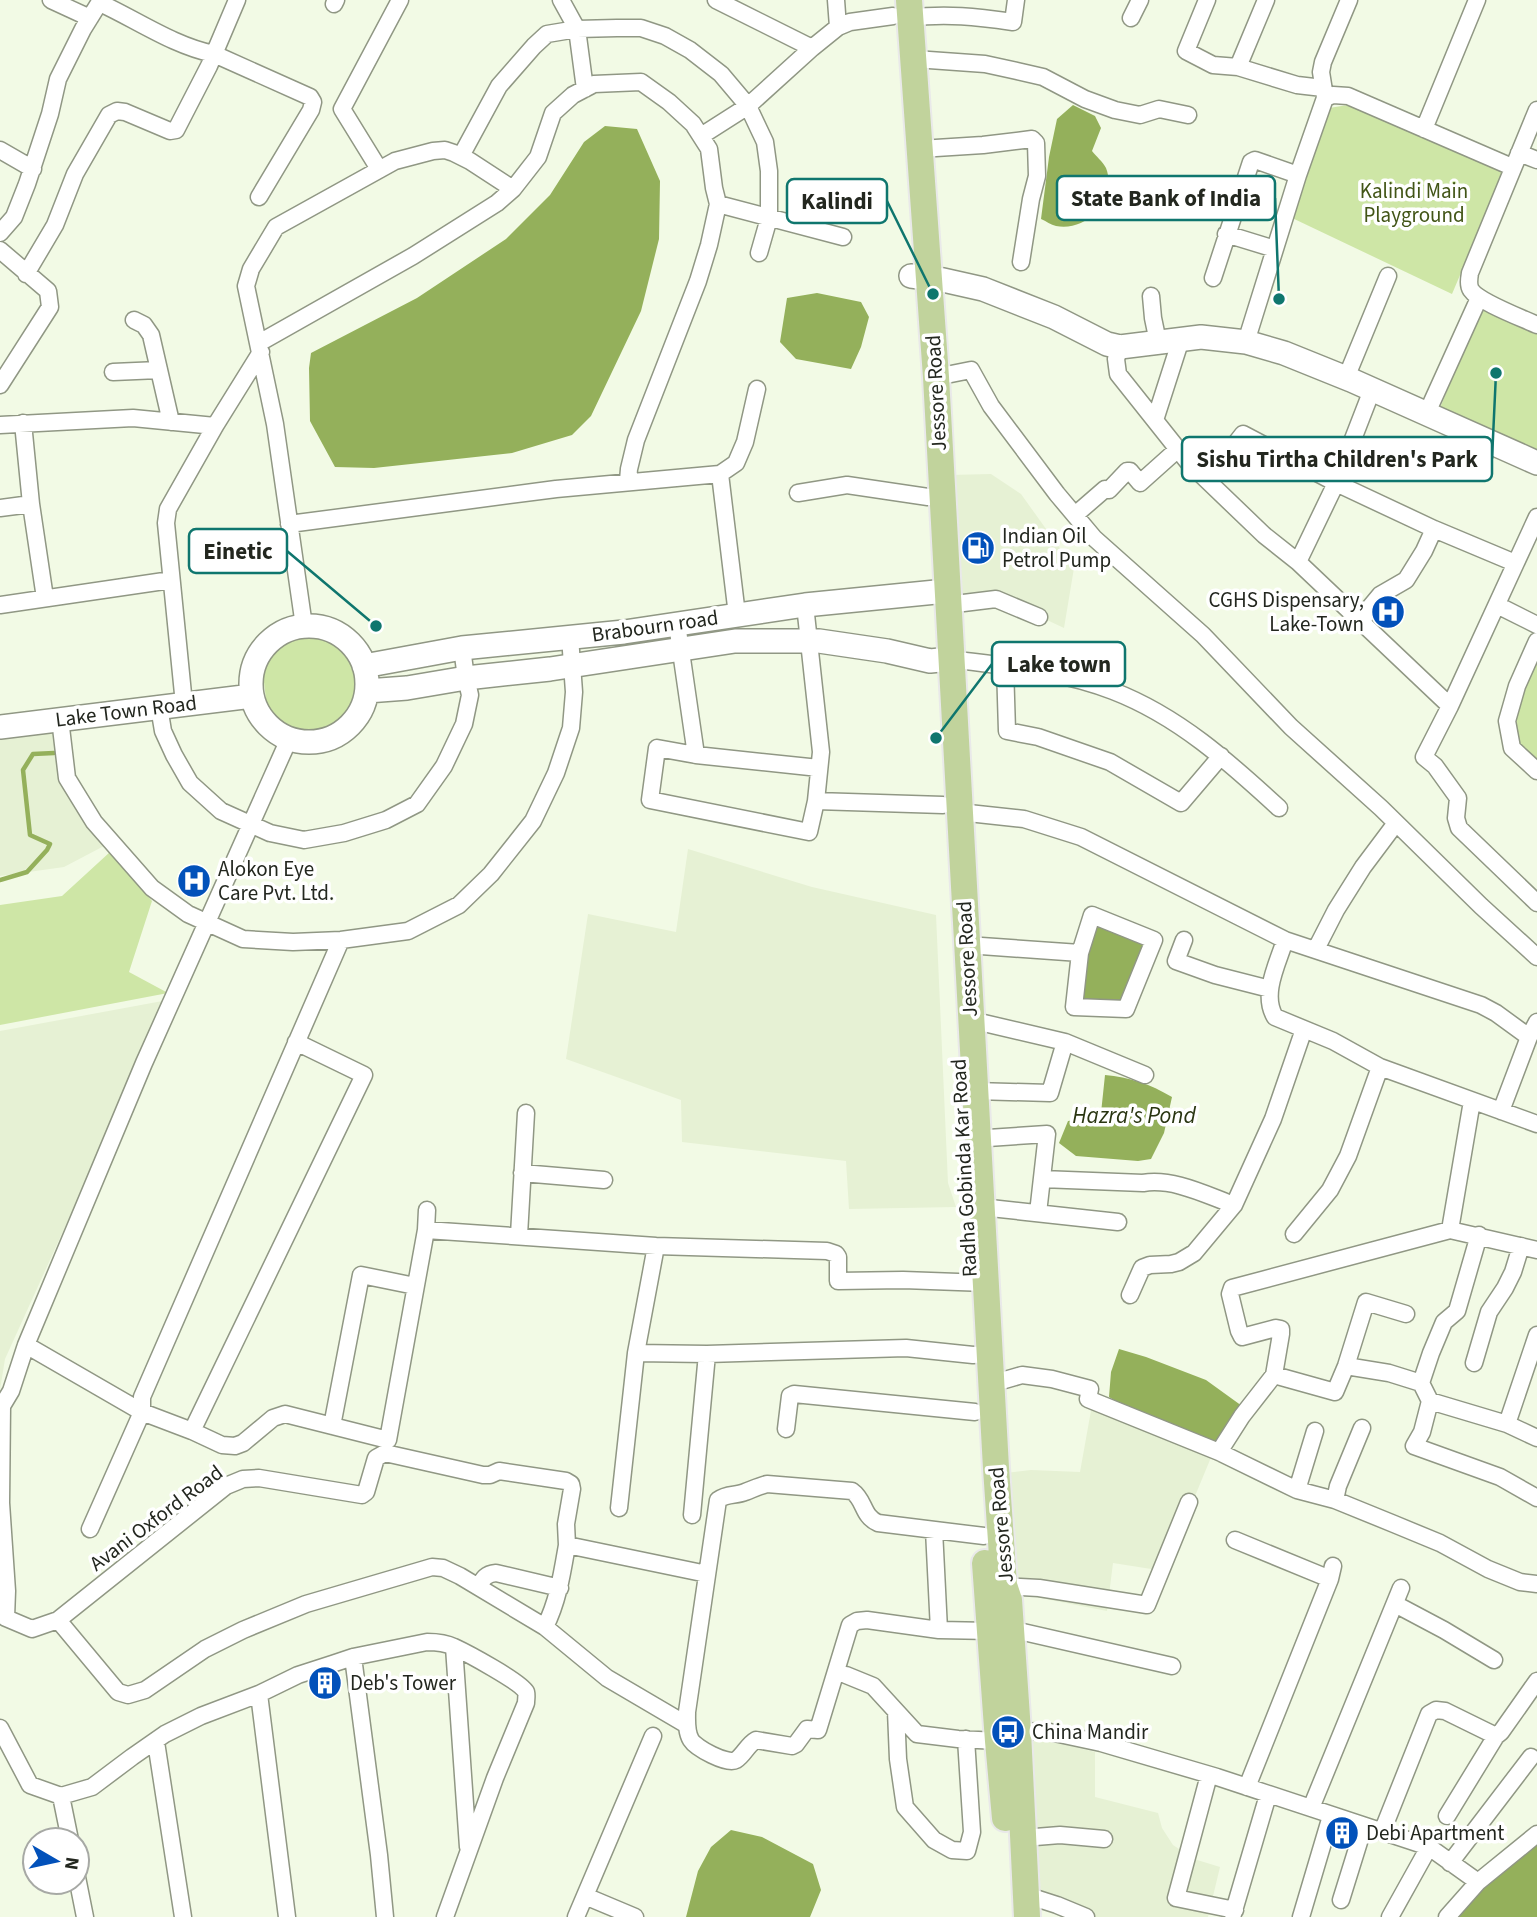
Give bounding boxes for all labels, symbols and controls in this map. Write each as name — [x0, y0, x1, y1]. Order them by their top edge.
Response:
callout: State Bank of India — [1057, 176, 1275, 220]
park label: Kalindi Main Playground — [1360, 176, 1468, 230]
callout: Kalindi — [787, 179, 887, 223]
text: State Bank of India — [1071, 182, 1261, 215]
text: Kalindi — [801, 185, 873, 218]
street label: Jessore Road — [918, 334, 954, 452]
callout: Sishu Tirtha Children's Park — [1182, 437, 1492, 481]
text: Sishu Tirtha Children's Park — [1196, 443, 1478, 476]
place label: Indian Oil Petrol Pump — [1002, 521, 1111, 575]
callout: Einetic — [189, 529, 287, 573]
fuel station icon: Indian Oil Petrol Pump — [959, 529, 997, 567]
text: Einetic — [203, 535, 273, 568]
place label: CGHS Dispensary, Lake-Town — [1209, 585, 1364, 639]
hospital icon: CGHS Dispensary, Lake-Town — [1369, 593, 1407, 631]
street label: Brabourn road — [590, 602, 720, 650]
callout: Lake town — [992, 642, 1125, 686]
text: Lake town — [1007, 648, 1111, 681]
street label: Lake Town Road — [53, 687, 199, 735]
place label: Alokon Eye Care Pvt. Ltd. — [218, 854, 334, 908]
hospital icon: Alokon Eye Care Pvt. Ltd. — [175, 862, 213, 900]
street label: Jessore Road — [949, 900, 985, 1018]
street label: Radha Gobinda Kar Road — [943, 1058, 985, 1278]
water label: Hazra's Pond — [1072, 1099, 1196, 1132]
street label: Avani Oxford Road — [83, 1458, 229, 1578]
street label: Jessore Road — [981, 1466, 1021, 1584]
building icon: Deb's Tower — [306, 1664, 344, 1702]
place label: Deb's Tower — [350, 1668, 457, 1698]
bus stop icon: China Mandir — [989, 1713, 1027, 1751]
place label: China Mandir — [1032, 1717, 1149, 1747]
building icon: Debi Apartment — [1323, 1814, 1361, 1852]
place label: Debi Apartment — [1366, 1818, 1504, 1848]
north arrow — [21, 1826, 91, 1896]
text: N — [57, 1855, 86, 1872]

